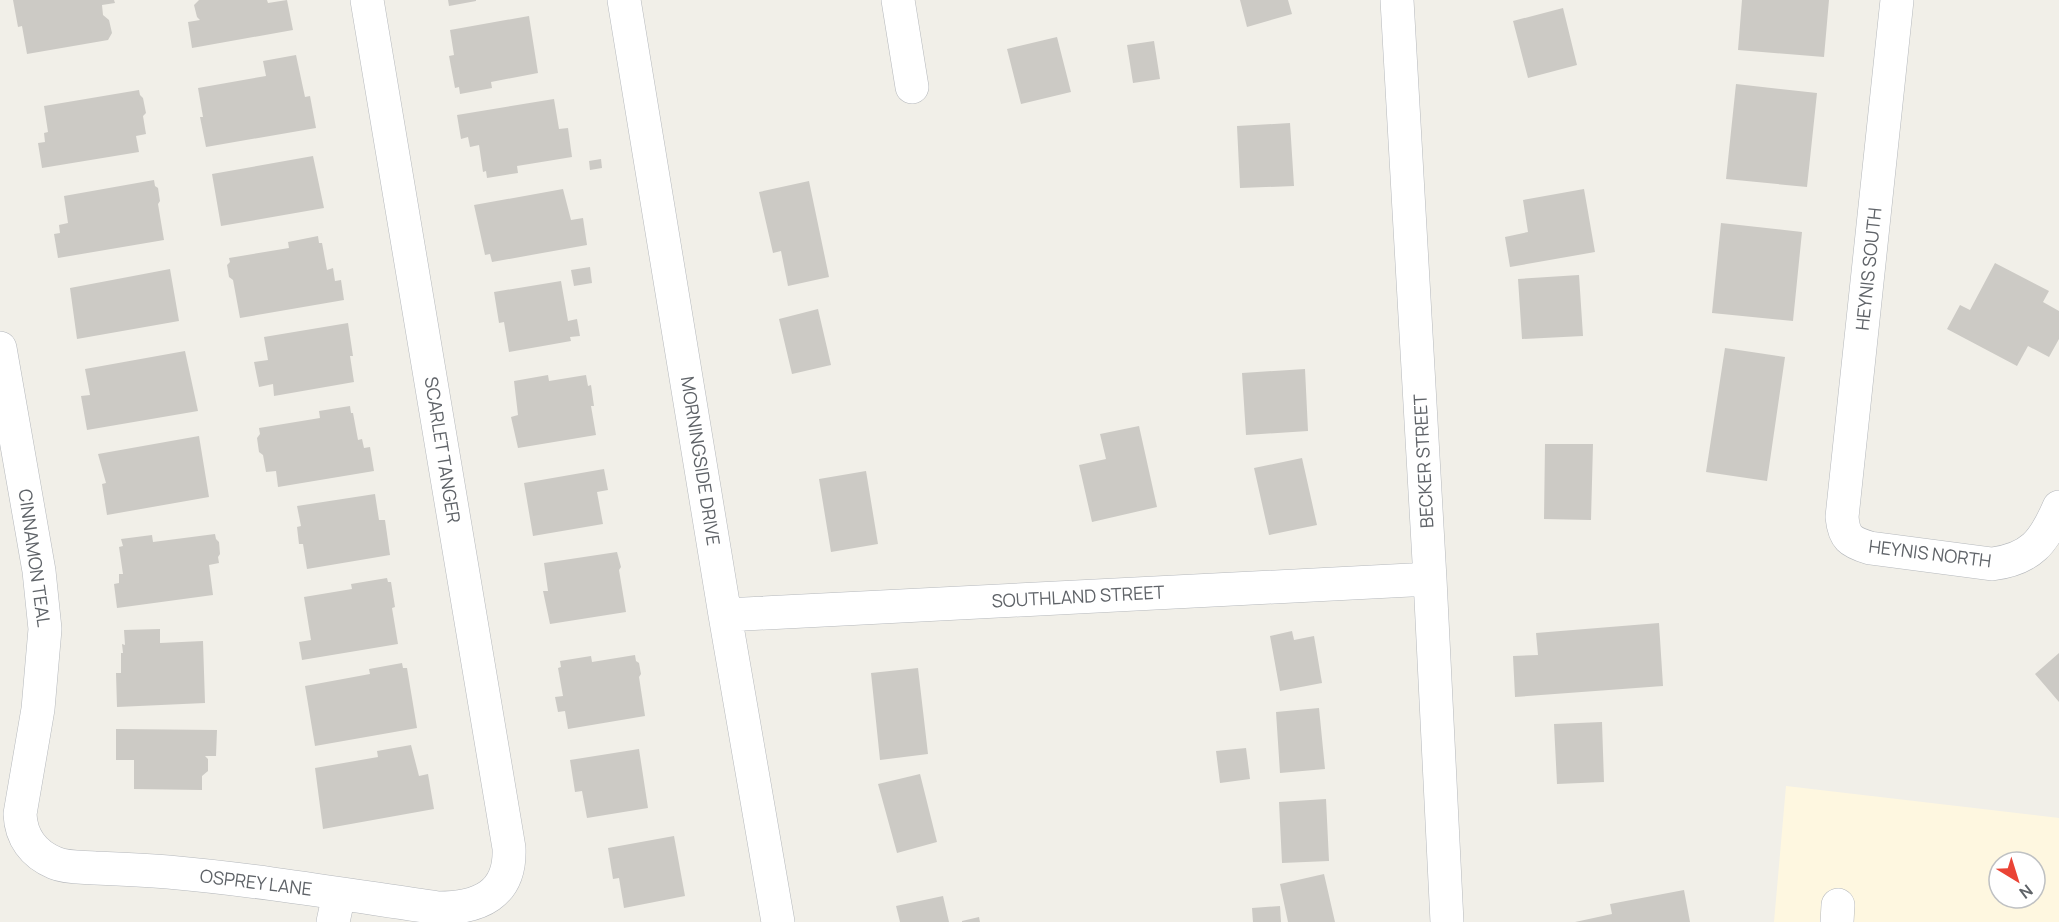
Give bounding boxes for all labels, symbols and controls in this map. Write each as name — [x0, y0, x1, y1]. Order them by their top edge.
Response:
street label: HEYNIS SOUTH — [1850, 206, 1886, 332]
street label: MORNINGSIDE DRIVE — [676, 374, 726, 547]
street label: SCARLET TANGER — [420, 375, 466, 525]
street label: BECKER STREET — [1407, 393, 1438, 529]
street label: CINNAMON TEAL — [13, 487, 57, 628]
street label: HEYNIS NORTH — [1867, 534, 1993, 572]
street label: SOUTHLAND STREET — [991, 579, 1165, 613]
north arrow — [1987, 850, 2047, 910]
street label: OSPREY LANE — [199, 863, 314, 901]
text: N — [2015, 880, 2038, 904]

